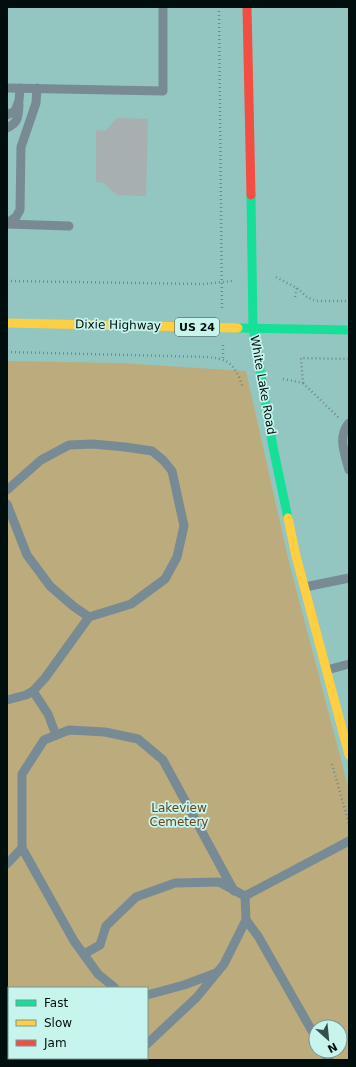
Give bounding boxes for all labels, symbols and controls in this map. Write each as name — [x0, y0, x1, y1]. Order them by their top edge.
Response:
street label: Dixie Highway — [75, 317, 161, 333]
road number: US 24 — [175, 318, 219, 336]
street label: White Lake Road — [247, 334, 279, 436]
park label: Lakeview Cemetery — [150, 801, 208, 829]
legend — [8, 987, 148, 1059]
text: Fast — [44, 996, 68, 1010]
text: Slow — [44, 1016, 72, 1030]
north arrow — [308, 1019, 348, 1059]
text: Jam — [43, 1036, 67, 1050]
text: N — [325, 1040, 339, 1055]

